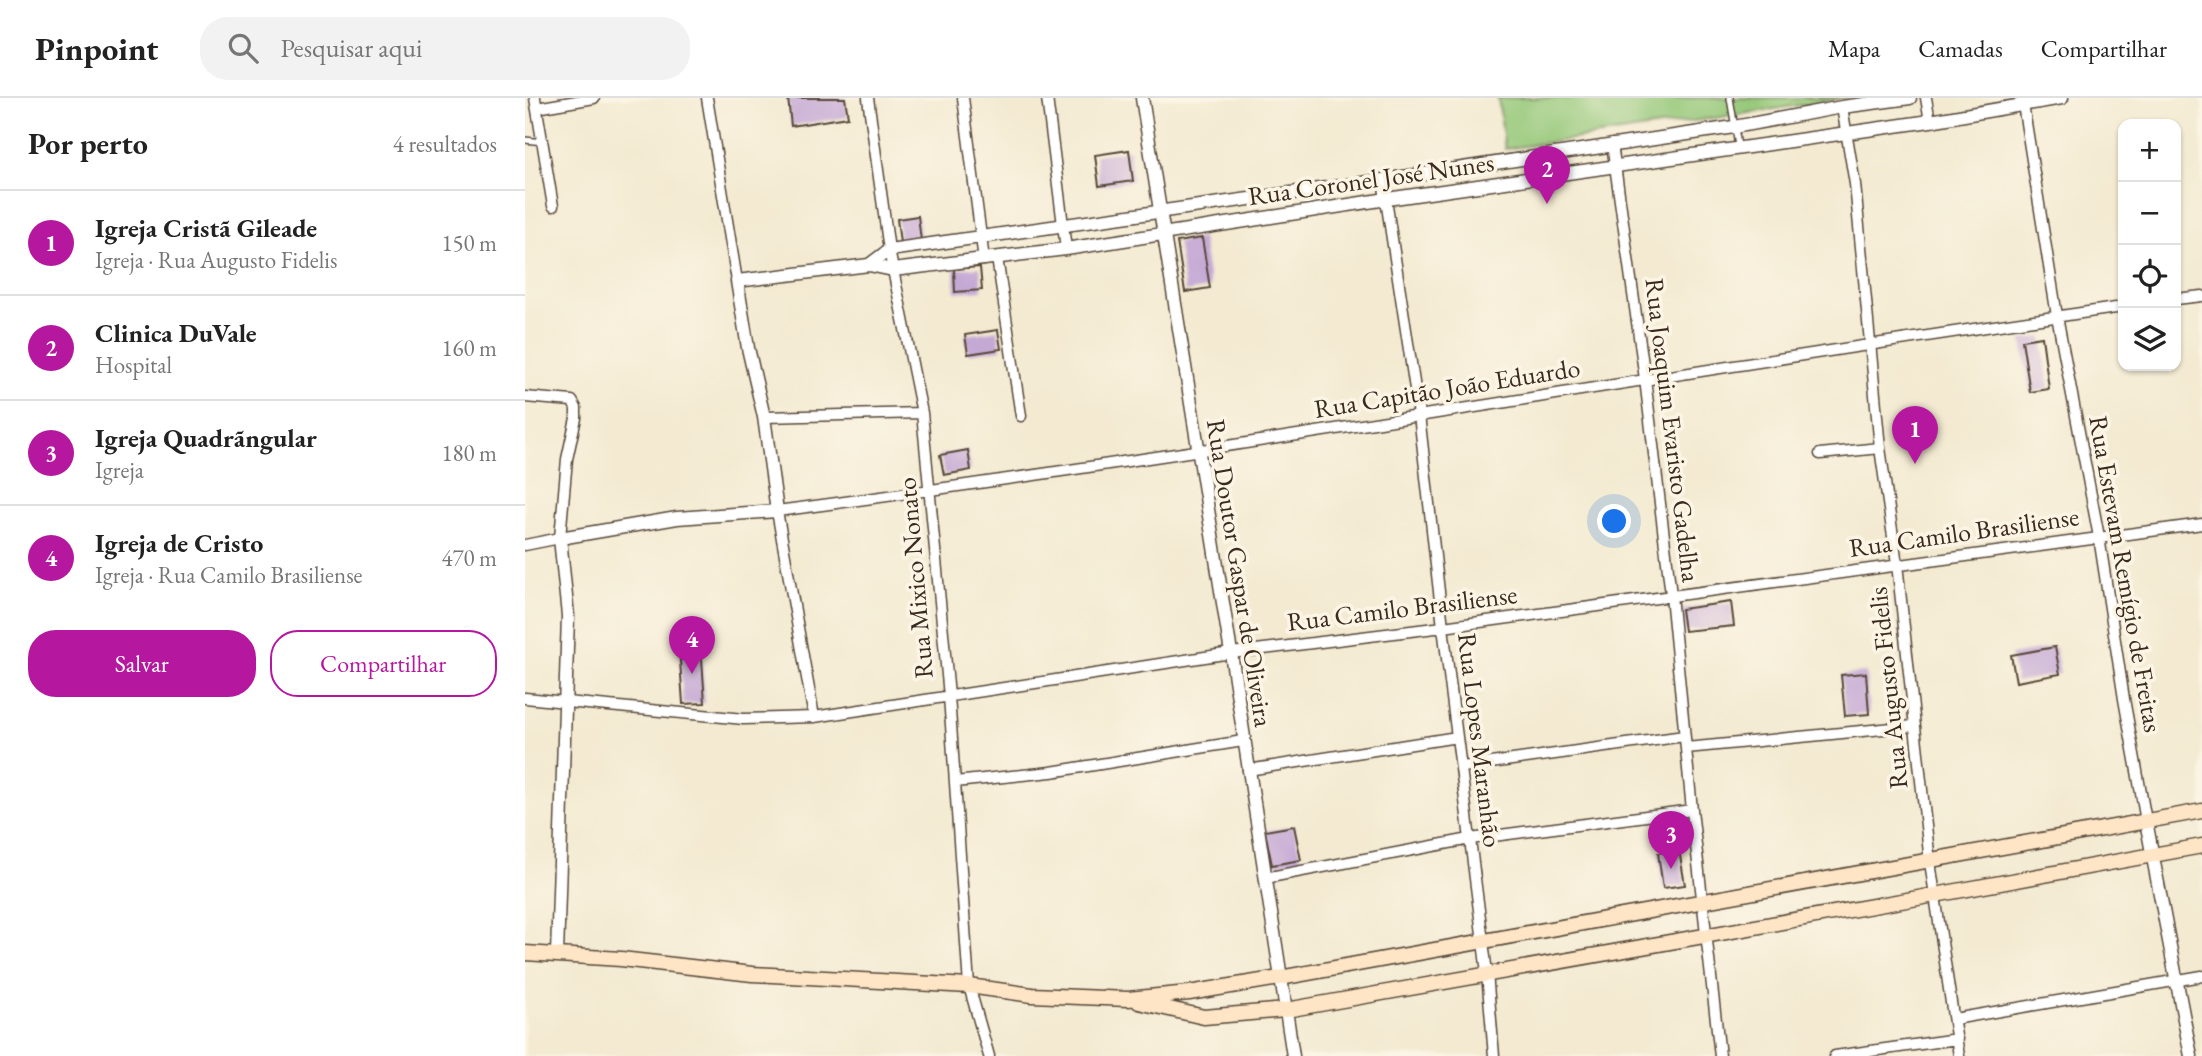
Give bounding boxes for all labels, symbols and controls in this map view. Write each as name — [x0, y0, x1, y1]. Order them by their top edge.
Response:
search box — [200, 17, 690, 80]
text: Pinpoint — [35, 27, 158, 70]
icon: search — [224, 29, 262, 67]
text: Pesquisar aqui — [280, 31, 422, 65]
text: Mapa — [1828, 33, 1880, 64]
text: Camadas — [1918, 33, 2003, 64]
text: Compartilhar — [2041, 33, 2167, 64]
map controls — [2118, 119, 2181, 371]
button: + — [2118, 119, 2181, 182]
text: Por perto — [28, 124, 148, 163]
text: 4 resultados — [393, 129, 497, 159]
street label: Rua Coronel José Nunes — [1246, 145, 1496, 213]
pin: 2 — [1524, 146, 1570, 204]
button: − — [2118, 182, 2181, 245]
text: Igreja Cristã Gileade — [95, 211, 317, 245]
text: 1 — [45, 228, 57, 258]
text: 150 m — [441, 228, 497, 258]
text: Igreja · Rua Augusto Fidelis — [95, 245, 337, 275]
button: locate — [2118, 245, 2181, 308]
street label: Rua Joaquim Evaristo Gadelha — [1637, 276, 1709, 585]
button: layers — [2118, 308, 2181, 371]
text: Clinica DuVale — [95, 316, 257, 350]
text: 2 — [45, 333, 57, 363]
text: 160 m — [441, 333, 497, 363]
text: Hospital — [95, 350, 172, 380]
street label: Rua Capitão João Eduardo — [1312, 350, 1582, 426]
pin: 1 — [1892, 406, 1938, 464]
street label: Rua Estevam Remígio de Freitas — [2081, 413, 2171, 735]
street label: Rua Doutor Gaspar de Oliveira — [1199, 417, 1281, 730]
text: Igreja Quadrãngular — [95, 421, 317, 455]
text: 3 — [45, 438, 57, 468]
text: 180 m — [441, 438, 497, 468]
text: Igreja — [95, 455, 144, 485]
street label: Rua Mixico Nonato — [889, 476, 941, 680]
street label: Rua Camilo Brasiliense — [1847, 499, 2081, 565]
your location — [1597, 504, 1631, 538]
text: Igreja de Cristo — [95, 526, 263, 560]
text: 4 — [45, 543, 57, 573]
text: 470 m — [441, 543, 497, 573]
text: Igreja · Rua Camilo Brasiliense — [95, 560, 363, 590]
street label: Rua Camilo Brasiliense — [1285, 577, 1519, 639]
street label: Rua Augusto Fidelis — [1860, 585, 1916, 791]
pin: 4 — [669, 616, 715, 674]
button: Salvar — [28, 630, 256, 697]
button: Compartilhar — [270, 630, 497, 697]
street label: Rua Lopes Maranhão — [1450, 631, 1510, 849]
pin: 3 — [1648, 811, 1694, 869]

